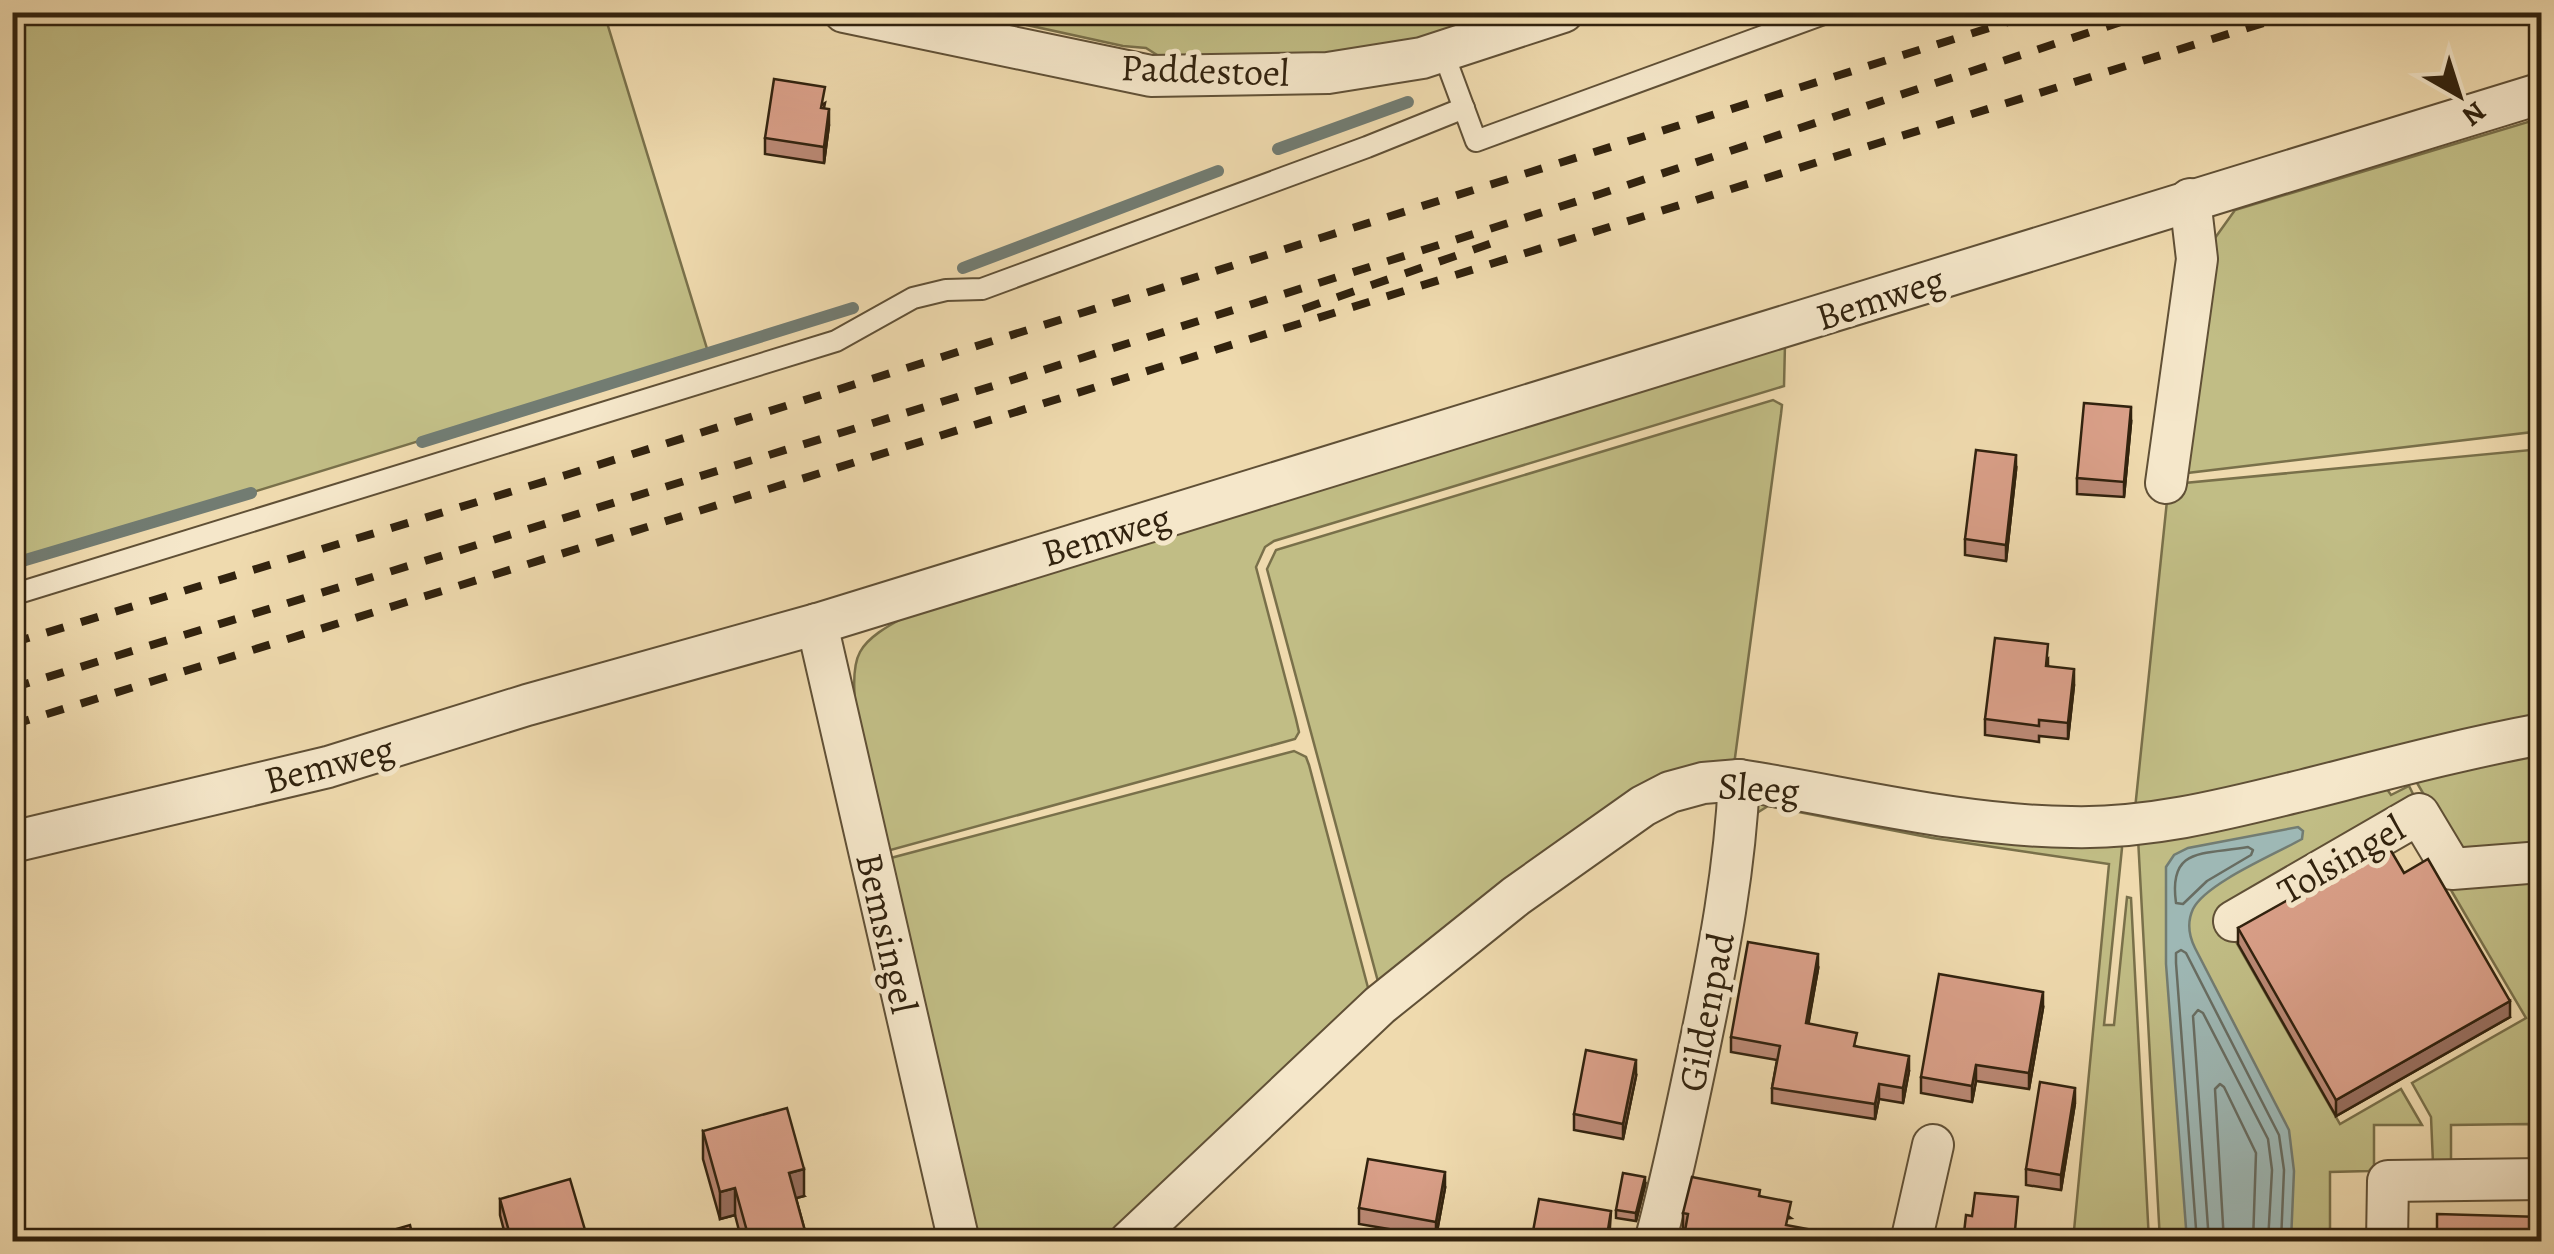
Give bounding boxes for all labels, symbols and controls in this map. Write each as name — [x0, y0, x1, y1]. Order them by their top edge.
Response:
street label: Paddestoel — [1120, 41, 1290, 99]
north arrow — [2409, 45, 2509, 145]
text: N — [2454, 92, 2494, 135]
street label: Bemweg — [1809, 253, 1951, 343]
street label: Bemweg — [1035, 491, 1177, 579]
street label: Bemweg — [258, 722, 400, 806]
street label: Sleeg — [1716, 759, 1802, 817]
street label: Tolsingel — [2268, 802, 2414, 916]
street label: Bemsingel — [843, 848, 931, 1018]
street label: Gildenpad — [1665, 927, 1747, 1096]

